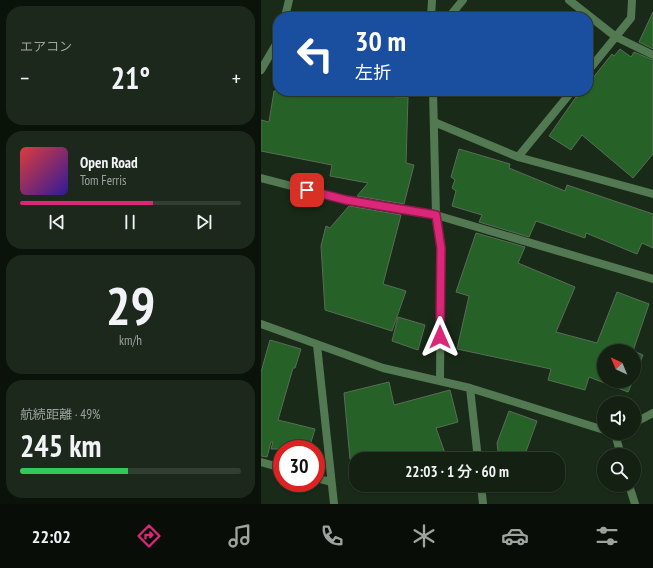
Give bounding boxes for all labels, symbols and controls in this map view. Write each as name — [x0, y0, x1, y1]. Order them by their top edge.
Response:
text: 30 m — [355, 22, 406, 59]
icon: left — [289, 28, 341, 80]
text: エアコン — [20, 38, 72, 55]
text: 21° — [111, 58, 150, 97]
text: 左折 — [355, 61, 391, 84]
text: − — [20, 64, 29, 92]
text: + — [232, 64, 241, 92]
text: Open Road — [80, 153, 138, 172]
text: Tom Ferris — [80, 172, 126, 189]
pin — [290, 173, 324, 207]
icon: arrive — [296, 179, 318, 201]
icon: previous — [46, 211, 68, 233]
icon: pause — [119, 211, 141, 233]
icon: next — [193, 211, 215, 233]
text: 29 — [106, 272, 155, 339]
position arrow — [419, 316, 461, 358]
text: km/h — [119, 332, 142, 349]
north arrow — [597, 344, 641, 388]
map controls — [597, 344, 641, 492]
button: sound — [597, 396, 641, 440]
text: 航続距離 · 49% — [20, 406, 100, 423]
text: 245 km — [20, 426, 101, 465]
speed limit sign: 30 — [273, 440, 325, 492]
button: search — [597, 448, 641, 492]
text: 22:03 · 1 分 · 60 m — [405, 462, 509, 481]
icon: directions — [135, 522, 163, 550]
icon: music — [226, 522, 254, 550]
icon: phone — [318, 522, 346, 550]
icon: climate — [410, 522, 438, 550]
icon: car — [501, 522, 529, 550]
icon: filters — [593, 522, 621, 550]
text: 22:02 — [32, 525, 71, 548]

